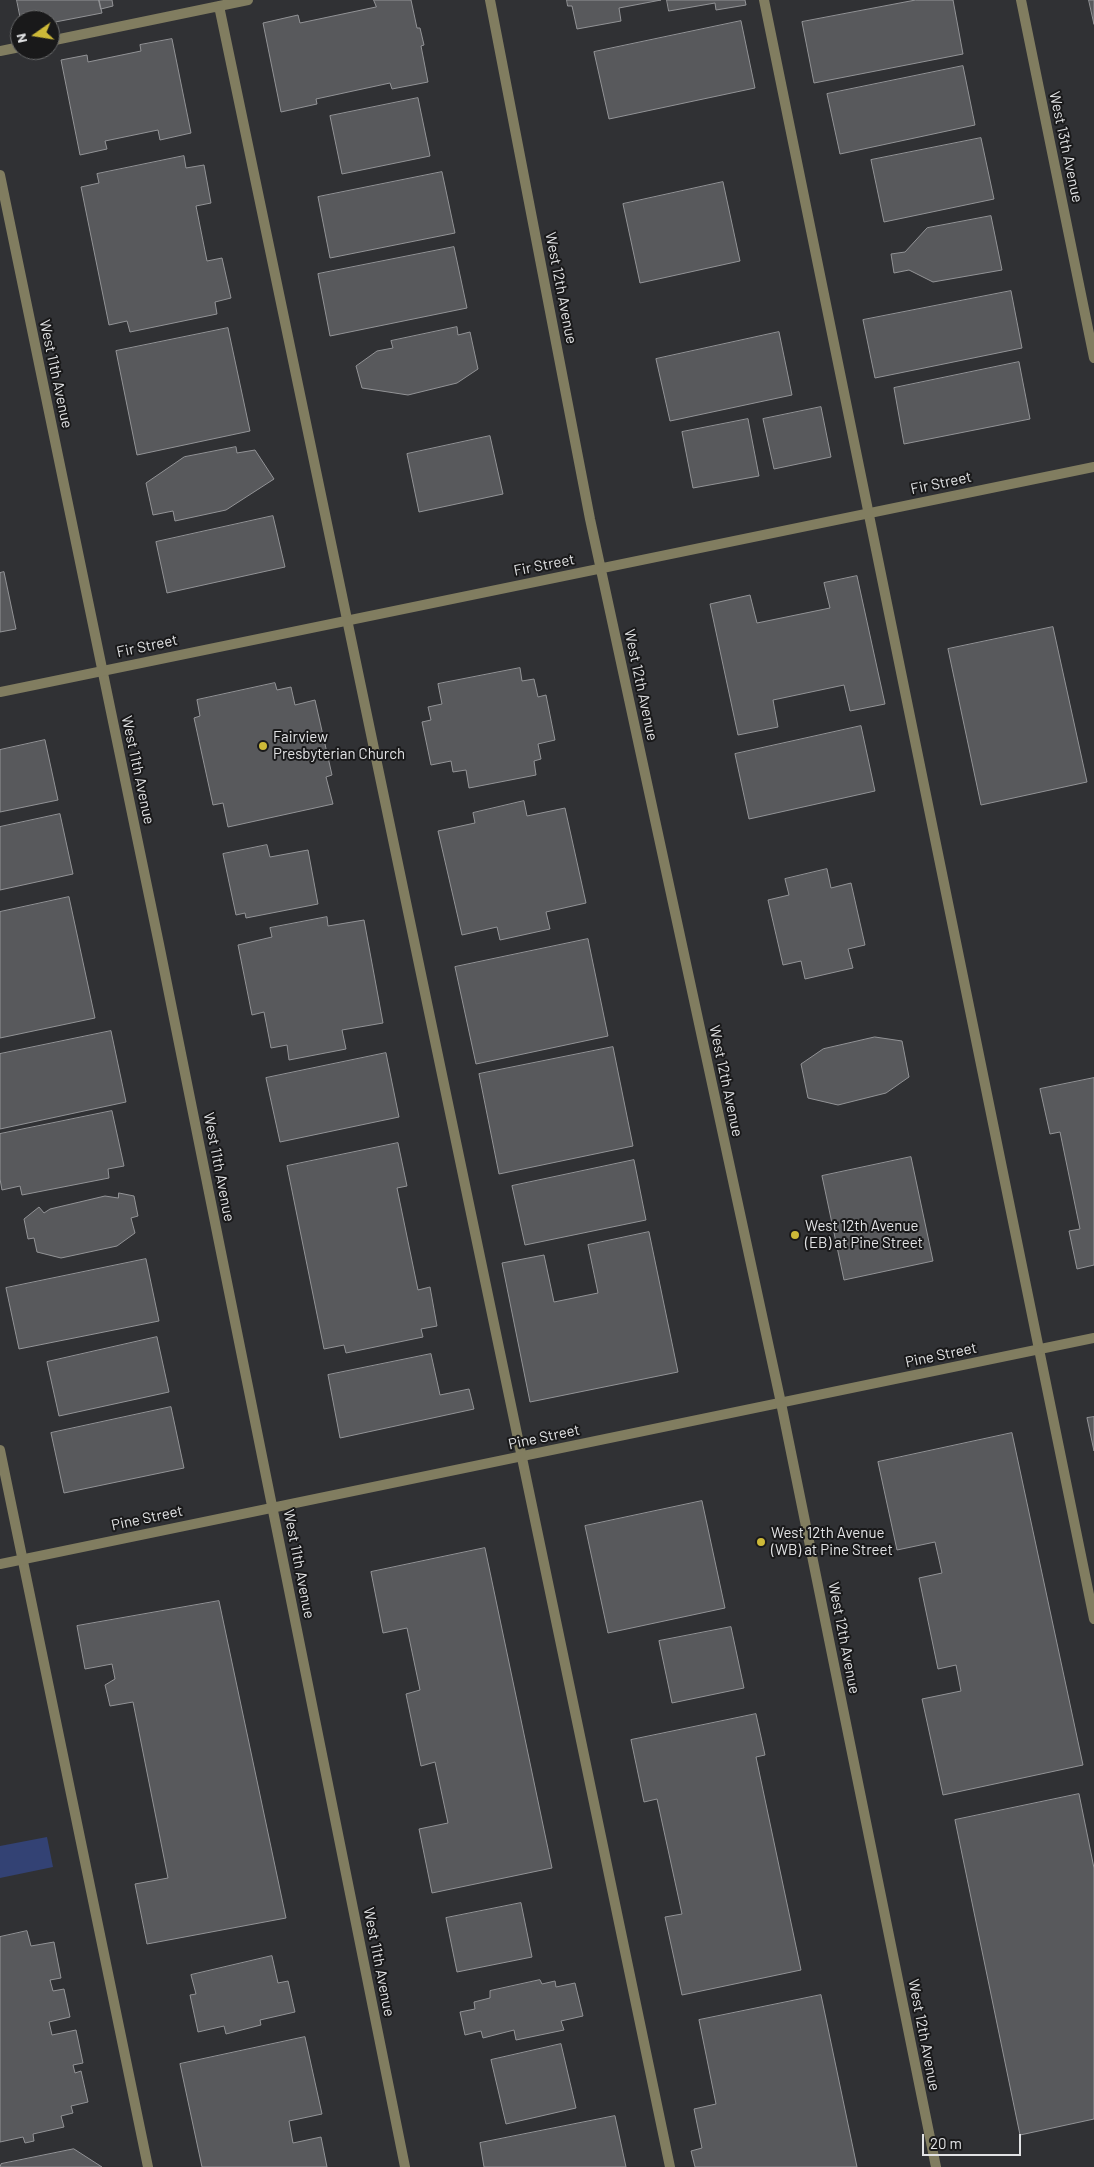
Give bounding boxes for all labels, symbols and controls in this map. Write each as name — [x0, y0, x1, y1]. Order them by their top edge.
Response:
north arrow — [10, 10, 60, 60]
text: N — [12, 32, 30, 45]
street label: West 13th Avenue — [1045, 90, 1087, 204]
street label: West 12th Avenue — [541, 231, 581, 345]
street label: West 11th Avenue — [36, 318, 76, 430]
street label: Fir Street — [909, 468, 973, 498]
street label: Fir Street — [512, 550, 576, 580]
street label: West 12th Avenue — [620, 628, 662, 742]
street label: Fir Street — [115, 631, 179, 661]
street label: West 11th Avenue — [118, 714, 158, 826]
place label: Fairview Presbyterian Church — [273, 728, 405, 763]
marker: Fairview Presbyterian Church — [257, 740, 269, 752]
street label: West 12th Avenue — [705, 1024, 747, 1138]
street label: West 11th Avenue — [200, 1111, 238, 1223]
place label: West 12th Avenue (EB) at Pine Street — [805, 1217, 923, 1252]
marker: West 12th Avenue (EB) at Pine Street — [789, 1229, 801, 1241]
street label: Pine Street — [904, 1339, 978, 1371]
street label: Pine Street — [507, 1421, 581, 1453]
street label: Pine Street — [110, 1502, 184, 1534]
street label: West 11th Avenue — [280, 1508, 318, 1620]
place label: West 12th Avenue (WB) at Pine Street — [771, 1524, 893, 1559]
marker: West 12th Avenue (WB) at Pine Street — [755, 1536, 767, 1548]
street label: West 12th Avenue — [824, 1581, 864, 1695]
street label: West 11th Avenue — [360, 1906, 398, 2018]
street label: West 12th Avenue — [904, 1978, 944, 2092]
scale bar — [924, 2124, 1023, 2156]
text: 20 m — [930, 2134, 962, 2152]

